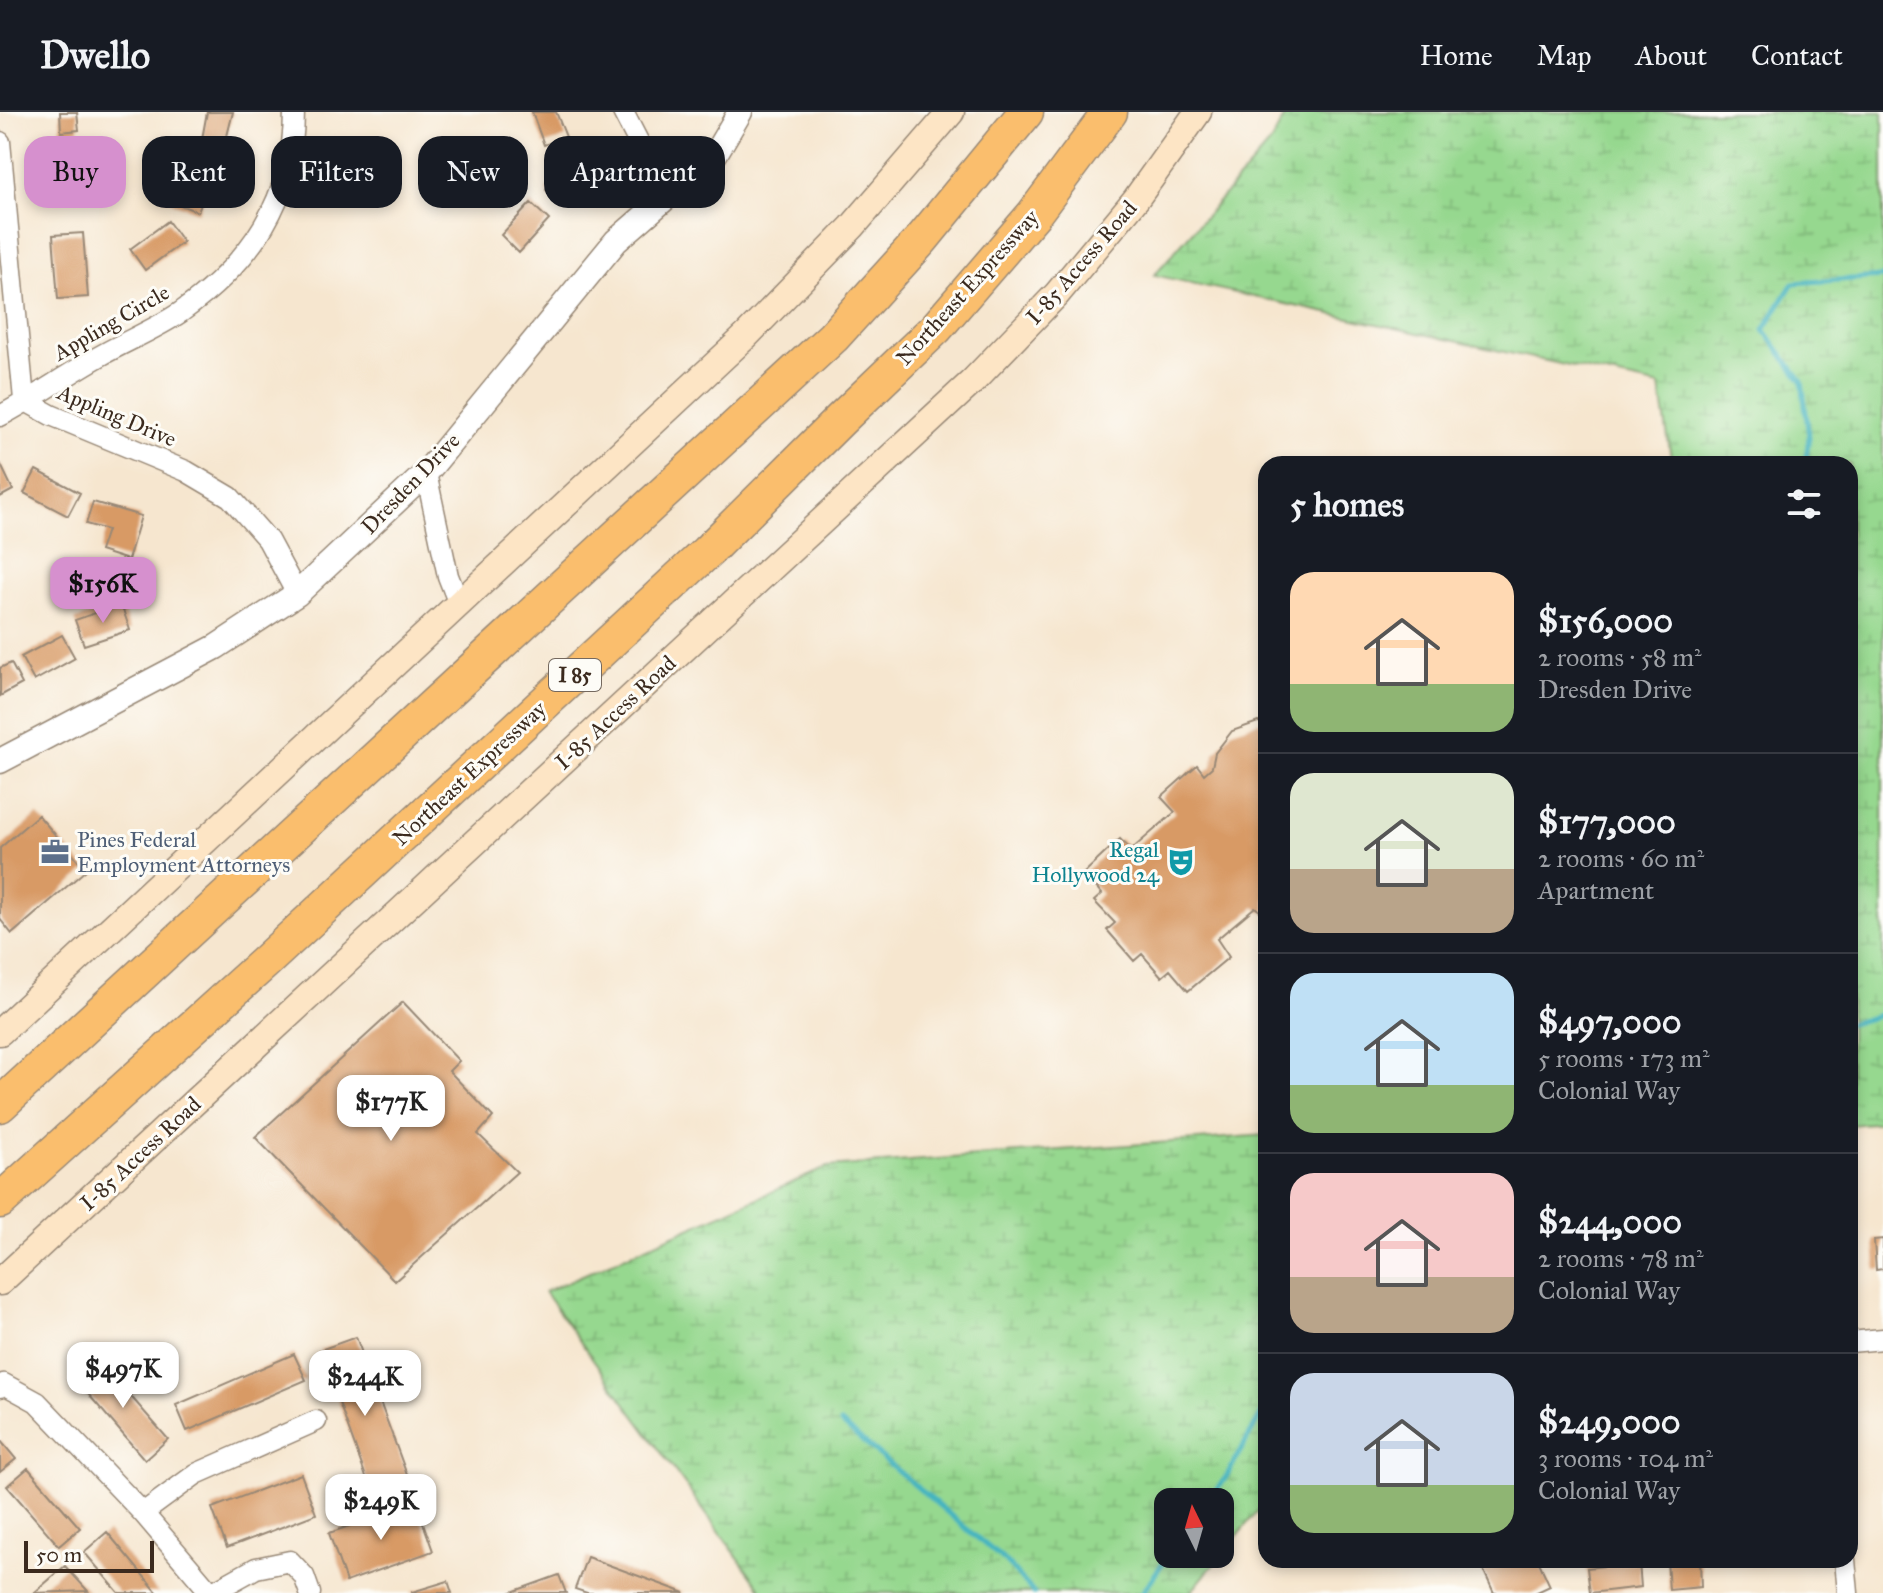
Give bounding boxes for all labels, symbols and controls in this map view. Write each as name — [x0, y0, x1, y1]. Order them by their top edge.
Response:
text: Dwello — [40, 32, 150, 78]
text: Home — [1420, 38, 1493, 73]
text: Map — [1537, 38, 1591, 73]
text: About — [1635, 38, 1707, 73]
text: Contact — [1751, 38, 1843, 73]
chip: Buy — [24, 136, 126, 208]
chip: Rent — [142, 136, 255, 208]
chip: Filters — [271, 136, 402, 208]
chip: New — [418, 136, 528, 208]
chip: Apartment — [544, 136, 725, 208]
street label: I-85 Access Road — [1020, 195, 1142, 330]
street label: Northeast Expressway — [890, 203, 1045, 371]
street label: Appling Circle — [48, 278, 174, 367]
street label: Appling Drive — [52, 378, 180, 453]
street label: Dresden Drive — [355, 427, 465, 540]
icon: filters — [1782, 482, 1826, 526]
text: 5 homes — [1290, 484, 1404, 525]
pin: $156K — [47, 557, 159, 625]
text: $156K — [68, 567, 138, 599]
text: $156,000 — [1538, 600, 1673, 641]
icon: home — [1354, 604, 1450, 700]
text: 2 rooms · 58 m² — [1538, 641, 1702, 673]
street label: I-85 Access Road — [549, 650, 681, 775]
road number: I 85 — [549, 659, 601, 691]
text: Dresden Drive — [1538, 673, 1692, 705]
street label: Northeast Expressway — [387, 695, 552, 851]
text: $177,000 — [1538, 801, 1676, 842]
icon: home — [1354, 805, 1450, 901]
place label: Pines Federal Employment Attorneys — [77, 826, 290, 878]
place label: Regal Hollywood 24 — [1032, 836, 1160, 888]
office icon: Pines Federal Employment Attorneys — [40, 837, 70, 867]
text: 2 rooms · 60 m² — [1538, 842, 1704, 874]
theatre icon: Regal Hollywood 24 — [1166, 847, 1196, 877]
text: Apartment — [1538, 874, 1654, 906]
text: $497,000 — [1538, 1001, 1681, 1042]
icon: home — [1354, 1005, 1450, 1101]
text: 5 rooms · 173 m² — [1538, 1042, 1710, 1074]
text: Colonial Way — [1538, 1074, 1680, 1106]
pin: $177K — [335, 1075, 447, 1143]
text: $177K — [355, 1085, 427, 1117]
street label: I-85 Access Road — [74, 1091, 206, 1216]
text: $244,000 — [1538, 1201, 1682, 1242]
icon: home — [1354, 1205, 1450, 1301]
text: 2 rooms · 78 m² — [1538, 1242, 1703, 1274]
text: Colonial Way — [1538, 1274, 1680, 1306]
pin: $497K — [67, 1342, 179, 1410]
pin: $244K — [309, 1350, 421, 1418]
text: $497K — [85, 1352, 161, 1384]
text: $244K — [327, 1360, 403, 1392]
text: $249,000 — [1538, 1401, 1681, 1442]
icon: home — [1354, 1405, 1450, 1501]
text: 3 rooms · 104 m² — [1538, 1442, 1713, 1474]
pin: $249K — [325, 1474, 437, 1542]
text: Colonial Way — [1538, 1474, 1680, 1506]
text: $249K — [343, 1484, 419, 1516]
north arrow — [1154, 1488, 1234, 1568]
map controls — [1154, 1488, 1234, 1568]
scale bar — [24, 1537, 154, 1573]
text: 50 m — [36, 1541, 82, 1568]

